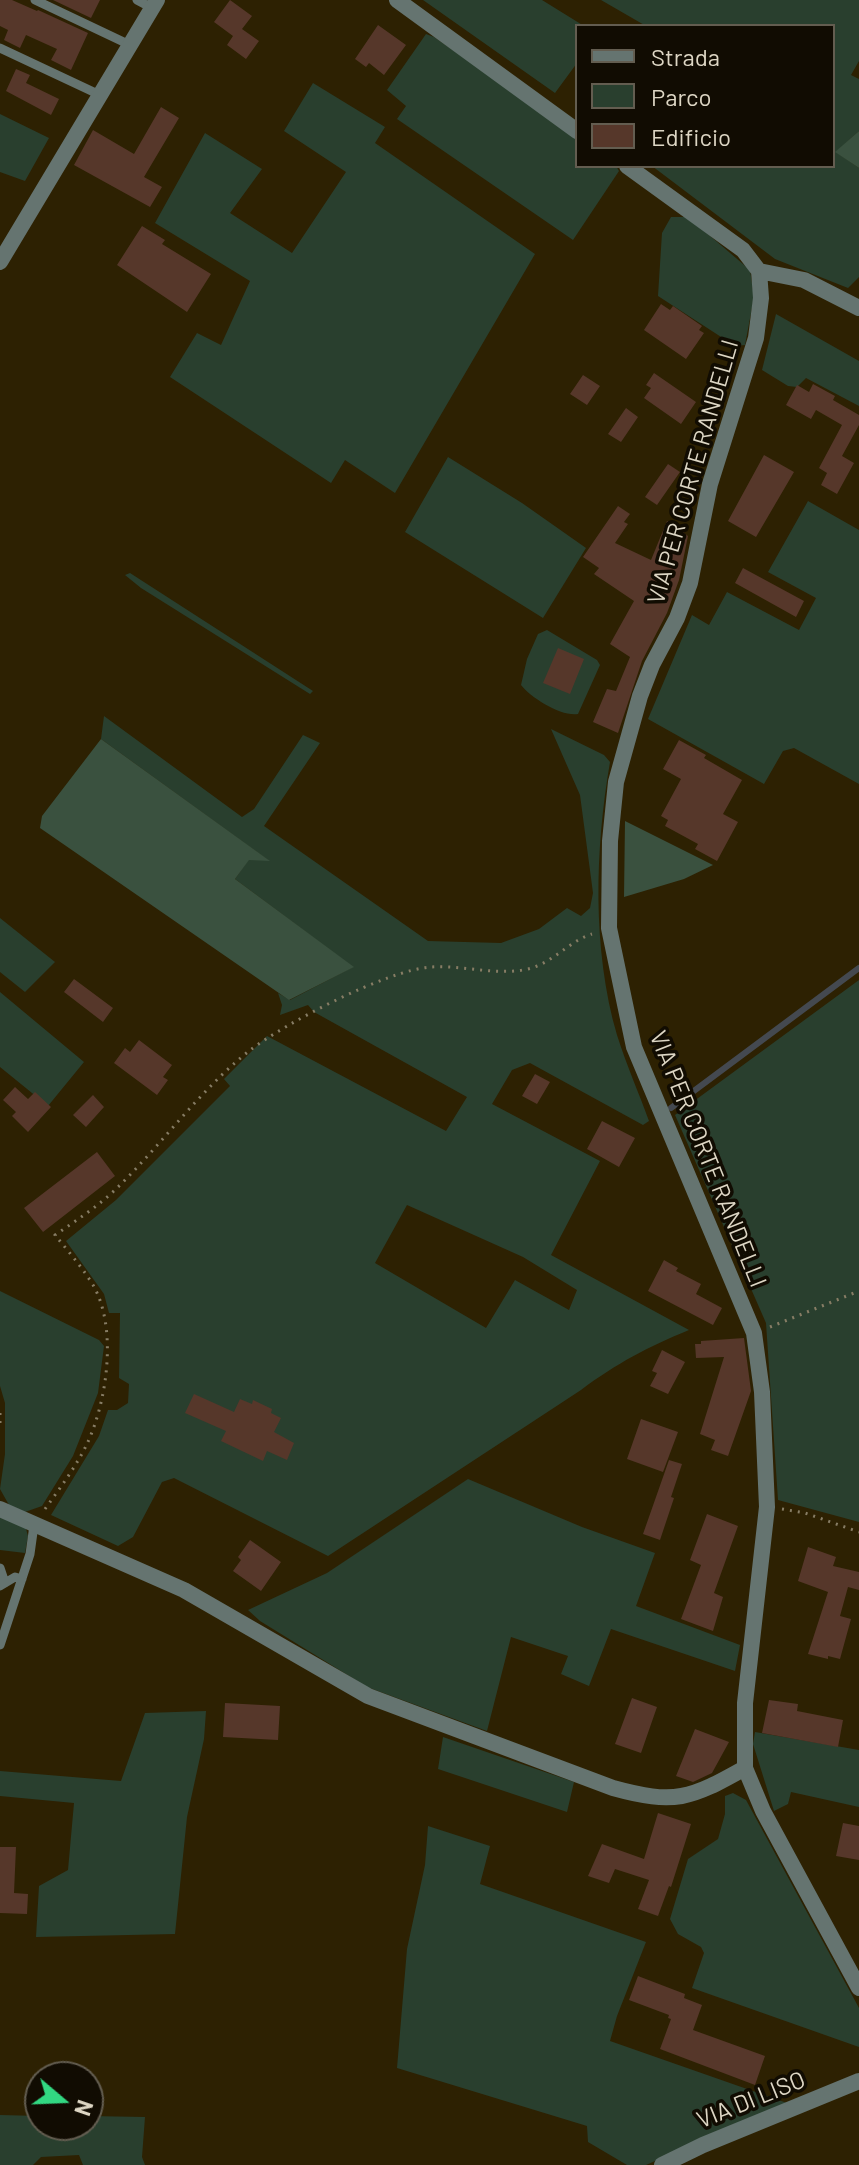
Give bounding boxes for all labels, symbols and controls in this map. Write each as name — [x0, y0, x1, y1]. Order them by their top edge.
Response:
legend — [575, 24, 835, 168]
text: Strada — [651, 42, 720, 71]
text: Parco — [651, 82, 712, 111]
text: Edificio — [651, 122, 731, 151]
street label: VIA PER CORTE RANDELLI — [641, 336, 745, 608]
street label: VIA PER CORTE RANDELLI — [643, 1027, 773, 1291]
north arrow — [24, 2061, 104, 2141]
street label: VIA DI LISO — [693, 2065, 809, 2135]
text: N — [70, 2097, 99, 2119]

